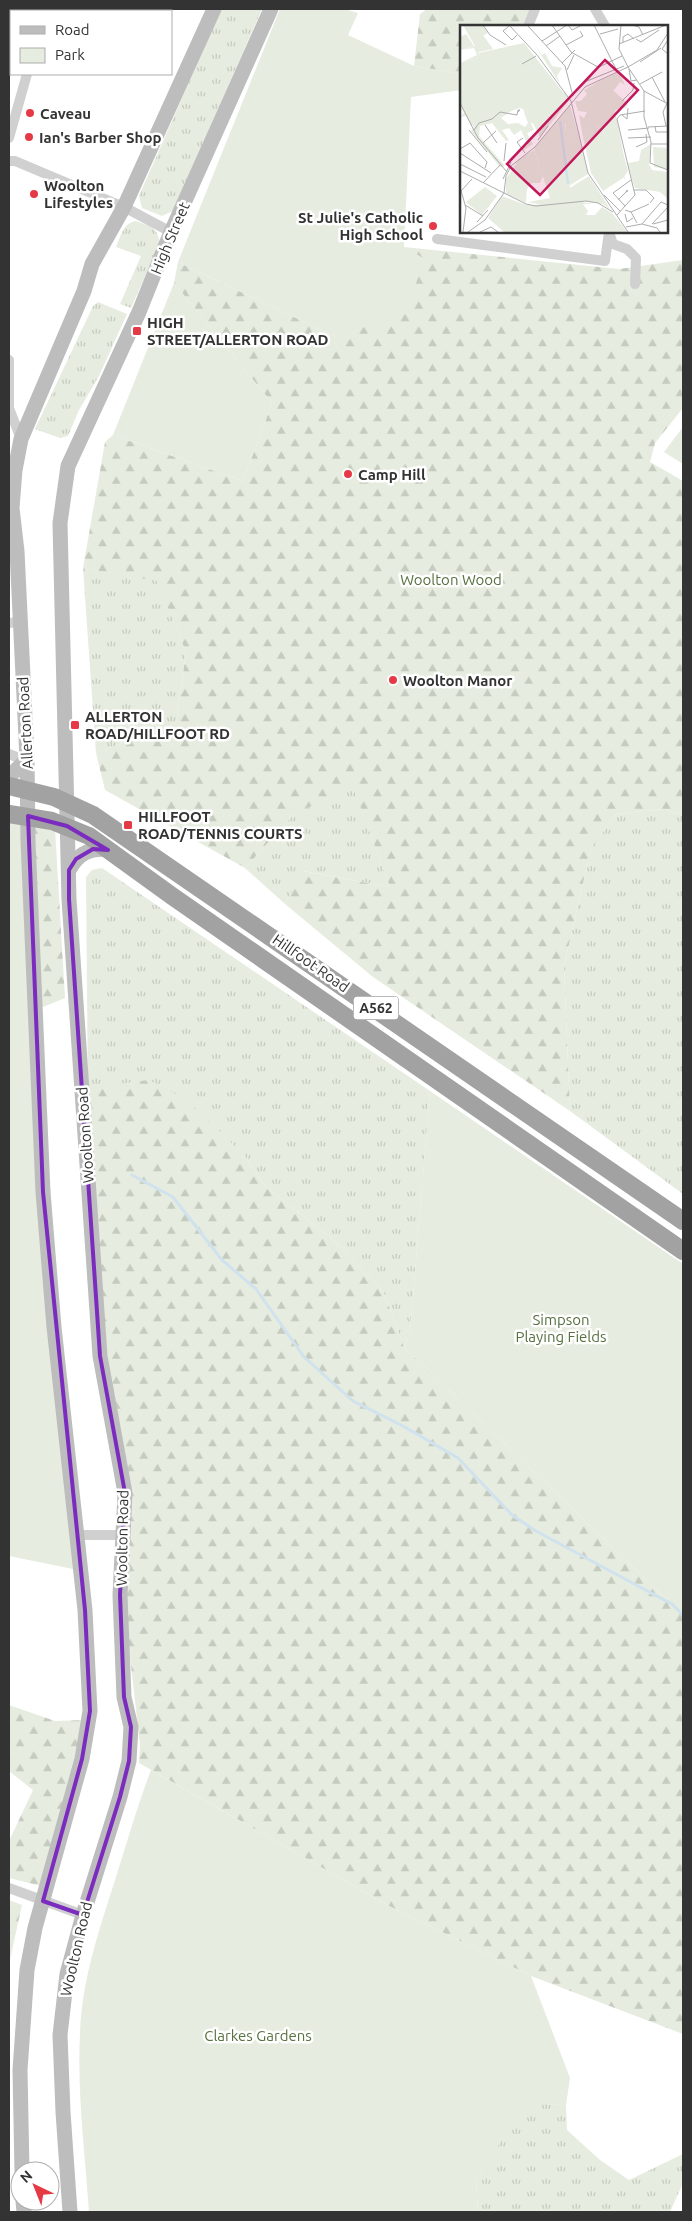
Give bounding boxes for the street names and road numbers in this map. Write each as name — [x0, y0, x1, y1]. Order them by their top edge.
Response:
street label: High Street — [147, 199, 193, 277]
street label: Allerton Road — [14, 676, 36, 770]
street label: Hillfoot Road — [270, 930, 352, 996]
road number: A562 — [354, 996, 398, 1020]
street label: Woolton Road — [73, 1086, 97, 1184]
street label: Woolton Road — [113, 1490, 131, 1586]
street label: Woolton Road — [57, 1900, 95, 1998]

